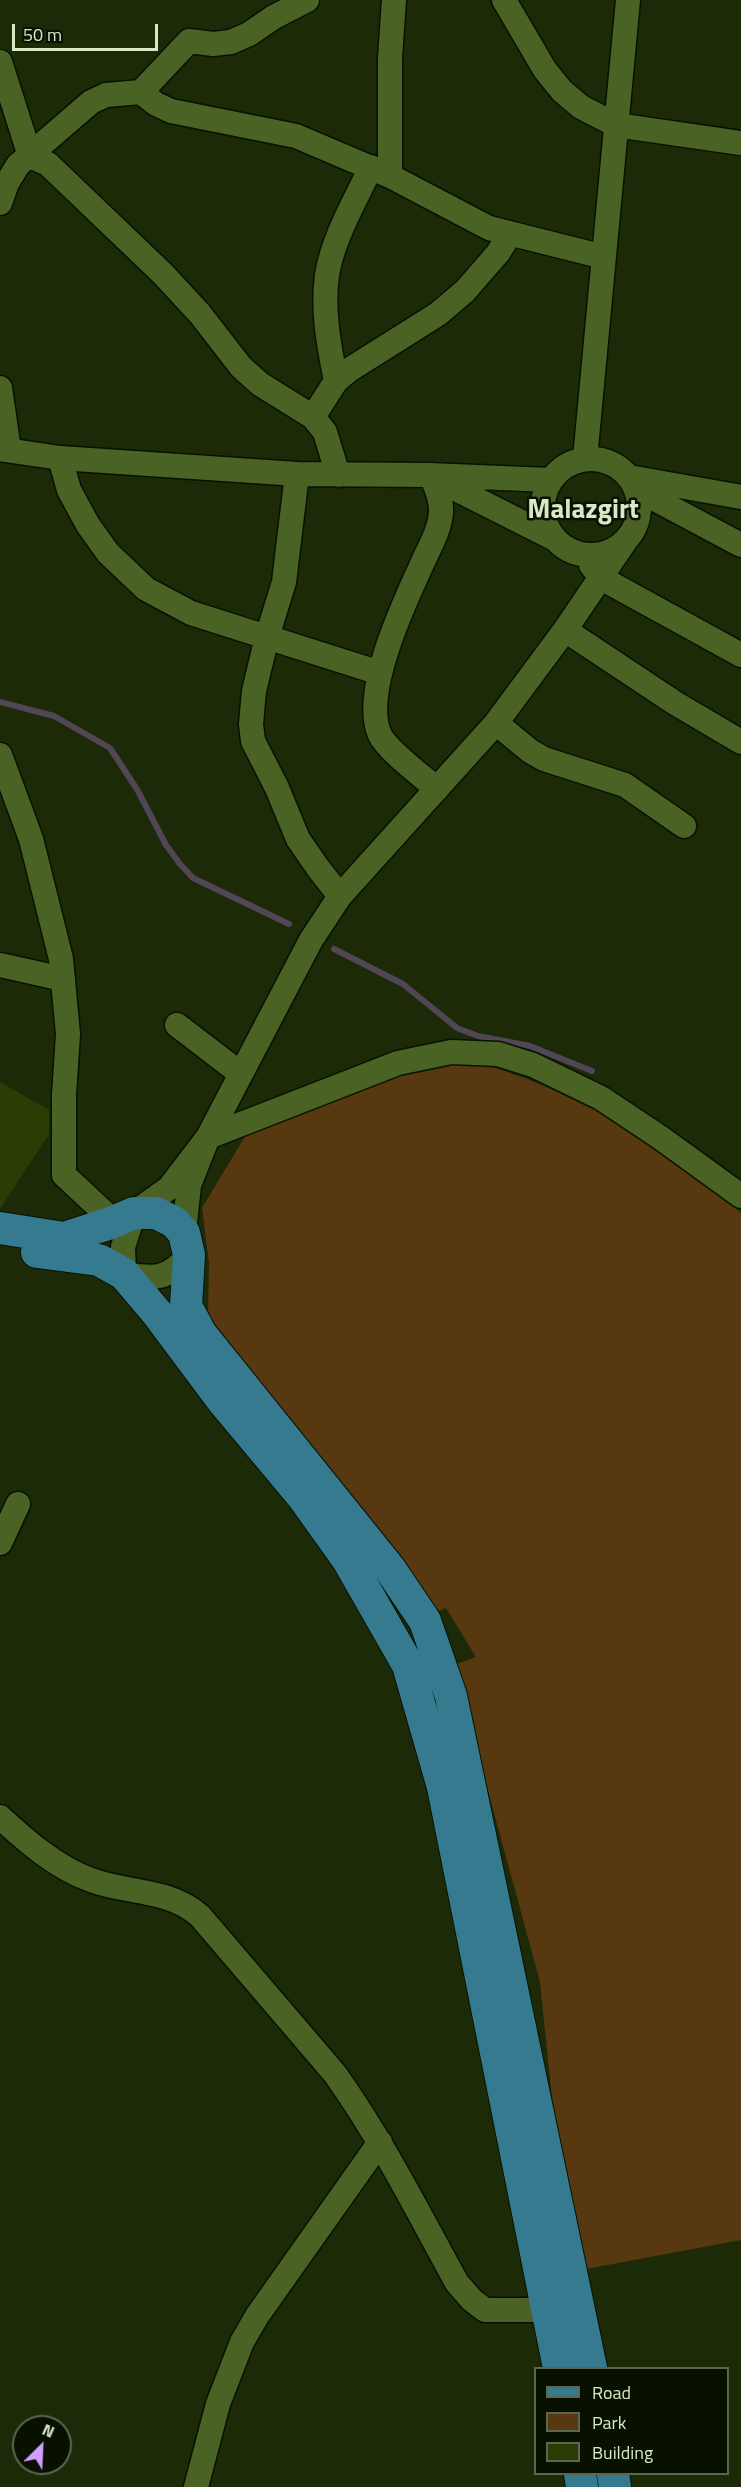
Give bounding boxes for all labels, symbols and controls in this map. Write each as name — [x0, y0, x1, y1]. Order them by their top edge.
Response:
scale bar — [15, 12, 160, 50]
text: 50 m — [23, 21, 62, 48]
district label: Malazgirt — [527, 495, 639, 527]
legend — [534, 2367, 729, 2475]
text: Road — [592, 2379, 631, 2406]
text: Park — [592, 2409, 626, 2436]
north arrow — [12, 2415, 72, 2475]
text: N — [39, 2417, 58, 2444]
text: Building — [592, 2439, 653, 2466]

